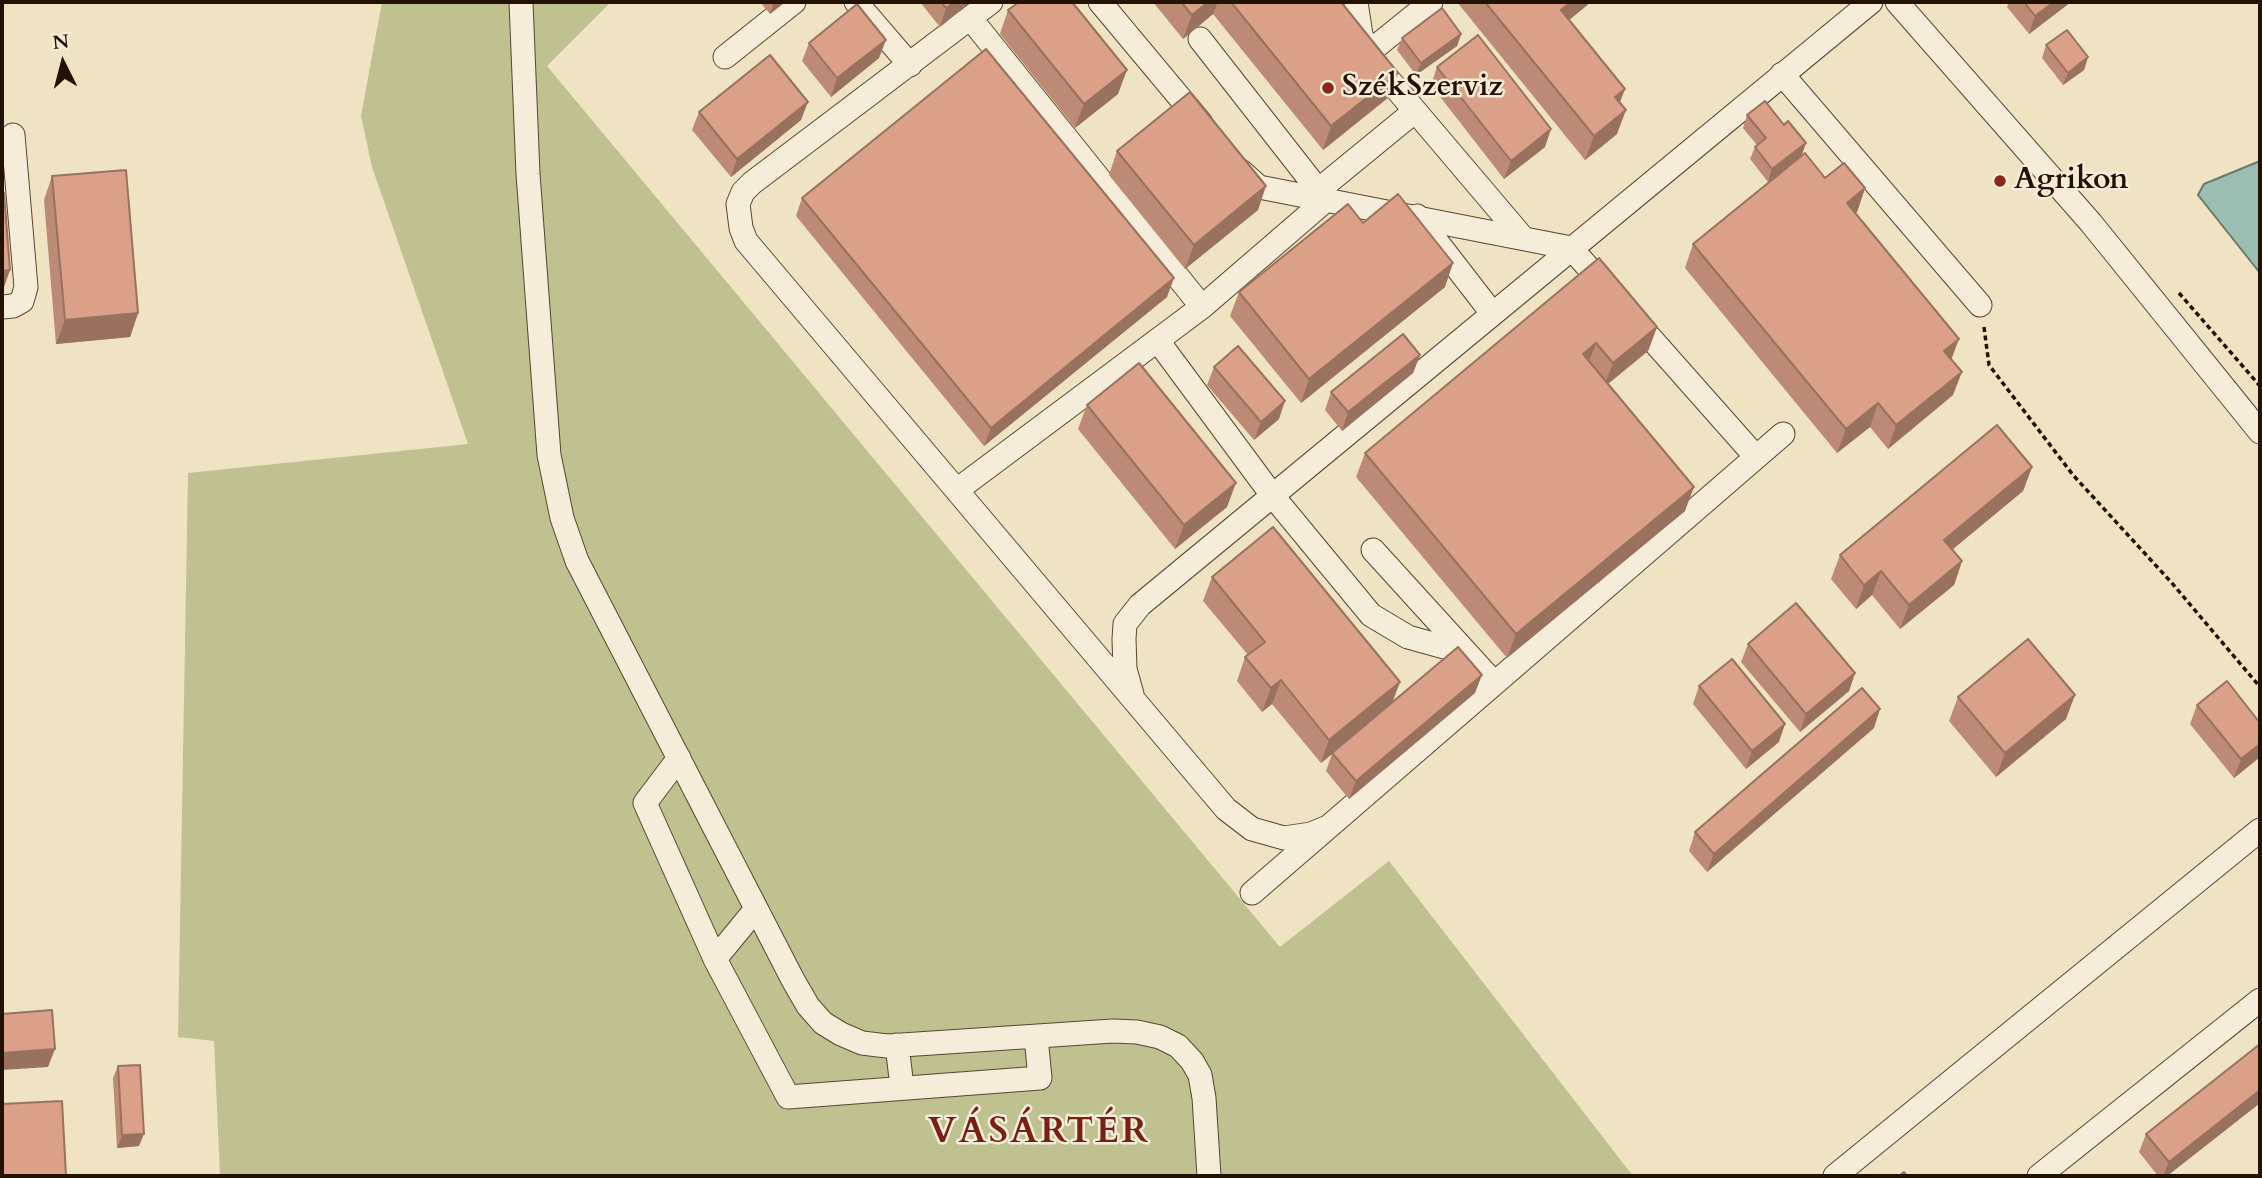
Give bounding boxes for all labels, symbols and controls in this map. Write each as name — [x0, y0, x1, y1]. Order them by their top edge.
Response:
north arrow — [28, 28, 98, 98]
text: N — [51, 28, 70, 56]
place label: SzékSzerviz — [1342, 70, 1503, 106]
marker: SzékSzerviz — [1320, 80, 1336, 96]
place label: Agrikon — [2014, 163, 2129, 199]
marker: Agrikon — [1992, 173, 2008, 189]
district label: VÁSÁRTÉR — [929, 1111, 1149, 1155]

